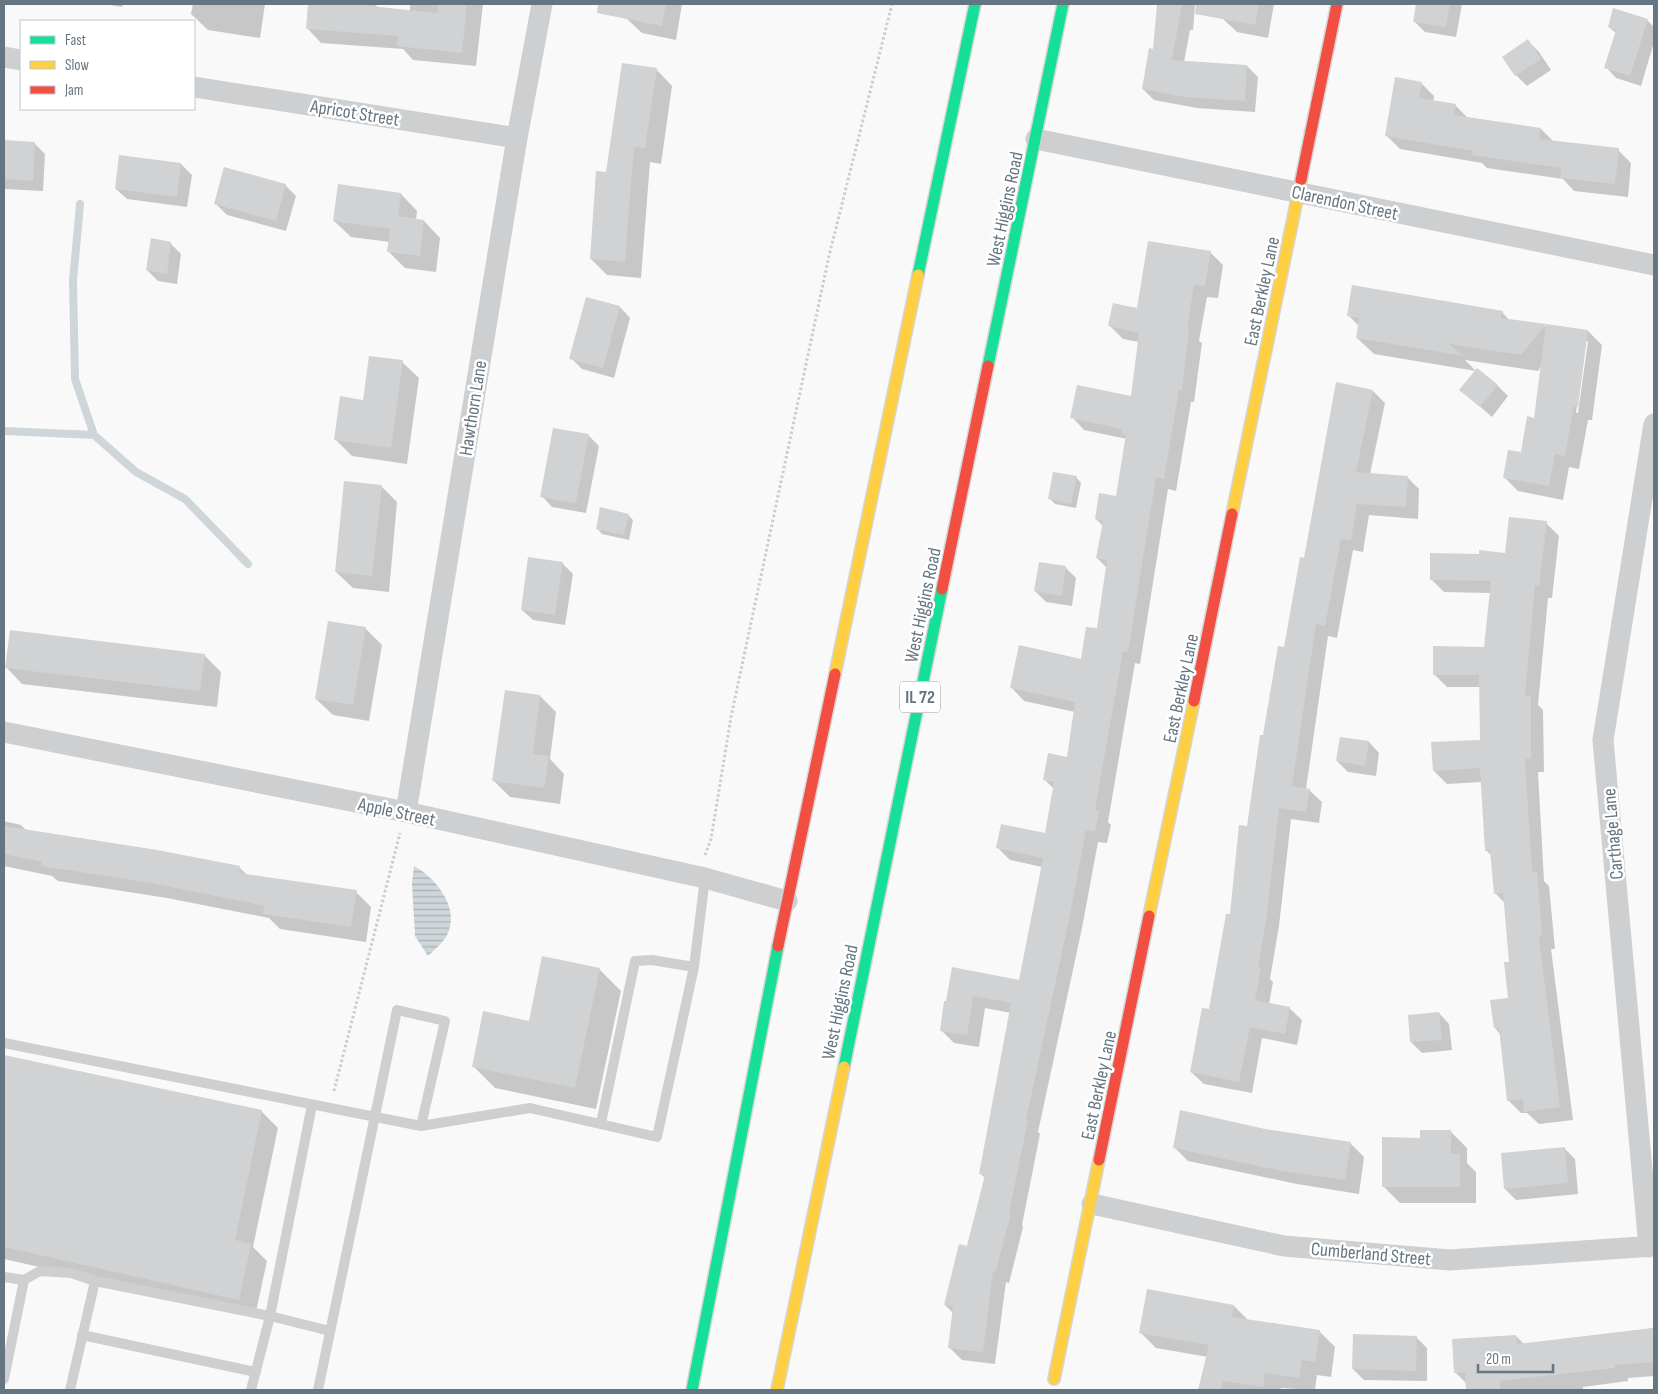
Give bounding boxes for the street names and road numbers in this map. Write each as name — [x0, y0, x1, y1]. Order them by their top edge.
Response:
street label: Apricot Street — [308, 95, 401, 132]
street label: West Higgins Road — [982, 150, 1029, 269]
street label: Clarendon Street — [1289, 181, 1400, 226]
street label: East Berkley Lane — [1240, 235, 1285, 348]
street label: Hawthorn Lane — [455, 359, 492, 457]
street label: West Higgins Road — [900, 546, 947, 665]
street label: East Berkley Lane — [1159, 632, 1204, 745]
road number: IL 72 — [900, 682, 940, 712]
street label: Carthage Lane — [1598, 787, 1629, 880]
street label: Apple Street — [355, 793, 438, 832]
street label: West Higgins Road — [817, 943, 864, 1062]
street label: East Berkley Lane — [1077, 1029, 1122, 1142]
street label: Cumberland Street — [1310, 1238, 1432, 1271]

